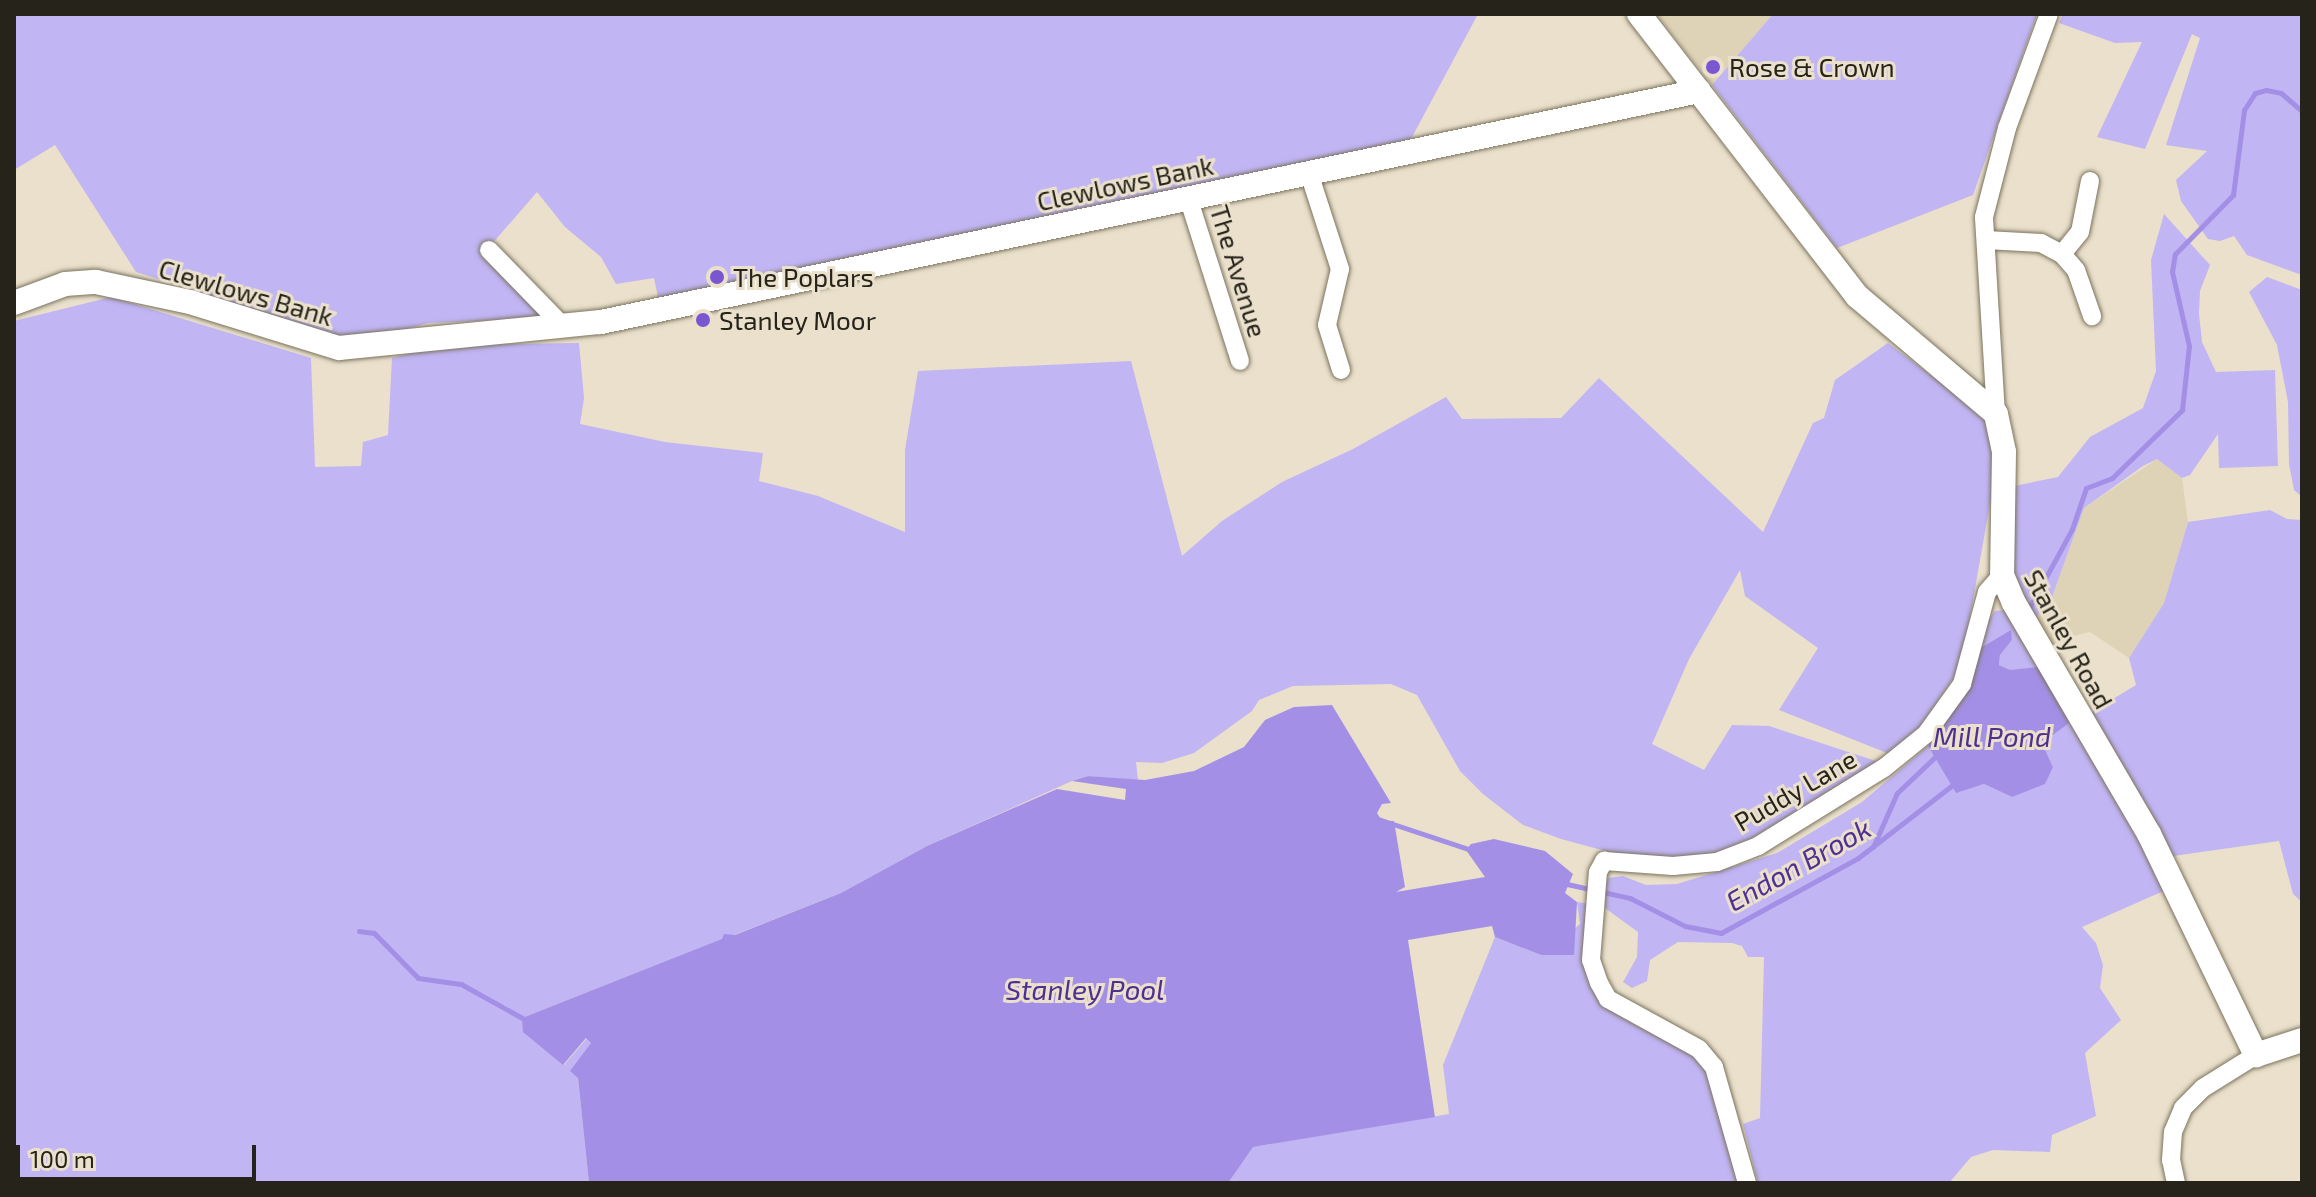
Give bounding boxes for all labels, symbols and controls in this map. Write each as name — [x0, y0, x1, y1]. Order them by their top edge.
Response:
place label: Rose & Crown — [1729, 51, 1895, 83]
marker: Rose & Crown — [1704, 58, 1722, 76]
street label: Clewlows Bank — [1034, 149, 1216, 217]
street label: The Avenue — [1204, 201, 1274, 341]
street label: Clewlows Bank — [155, 252, 337, 332]
place label: The Poplars — [733, 261, 874, 293]
marker: The Poplars — [708, 268, 726, 286]
place label: Stanley Moor — [719, 304, 877, 336]
marker: Stanley Moor — [694, 311, 712, 329]
street label: Stanley Road — [2018, 564, 2120, 714]
water label: Mill Pond — [1933, 719, 2051, 753]
street label: Puddy Lane — [1728, 742, 1862, 838]
water label: Endon Brook — [1720, 810, 1876, 918]
water label: Stanley Pool — [1005, 972, 1165, 1006]
scale bar — [20, 1129, 260, 1179]
text: 100 m — [30, 1144, 95, 1173]

